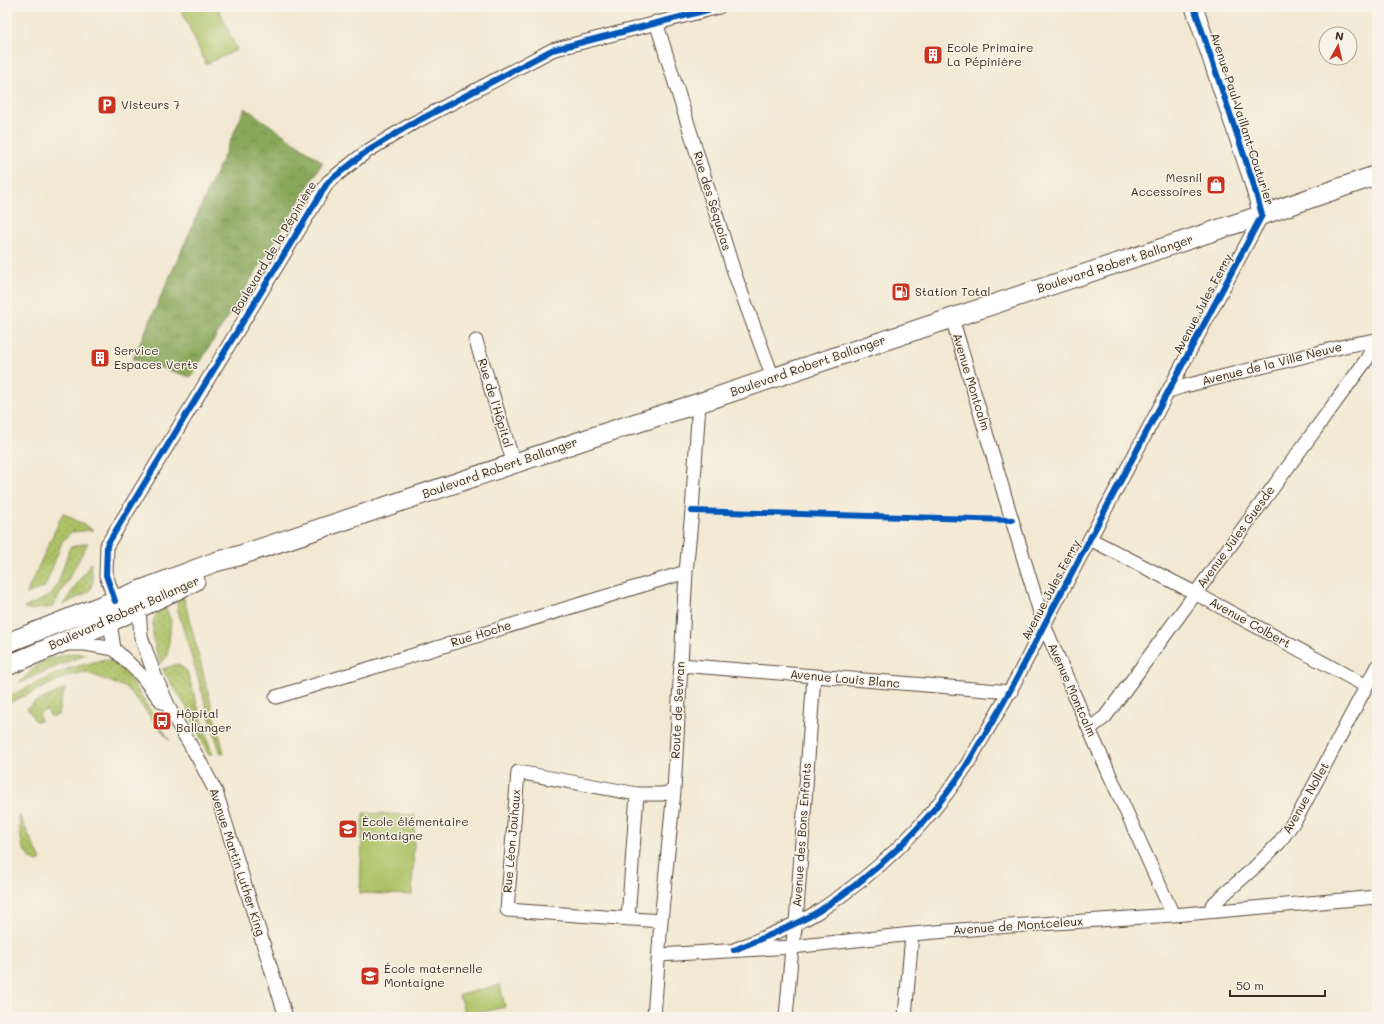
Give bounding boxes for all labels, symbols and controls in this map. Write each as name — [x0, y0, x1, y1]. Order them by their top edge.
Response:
north arrow — [1318, 26, 1358, 66]
text: N — [1334, 28, 1345, 44]
street label: Avenue Paul Vaillant-Couturier — [1208, 31, 1278, 207]
place label: Ecole Primaire La Pépinière — [947, 39, 1034, 69]
building icon: Ecole Primaire La Pépinière — [922, 44, 944, 66]
parking icon: Visteurs 7 — [96, 94, 118, 116]
place label: Visteurs 7 — [121, 96, 180, 112]
street label: Rue des Séquoias — [690, 149, 736, 252]
place label: Mesnil Accessoires — [1130, 169, 1202, 199]
shop icon: Mesnil Accessoires — [1205, 174, 1227, 196]
street label: Boulevard de la Pépinière — [227, 178, 319, 317]
street label: Boulevard Robert Ballanger — [1035, 230, 1195, 296]
street label: Avenue Jules Ferry — [1169, 251, 1235, 356]
fuel station icon: Station Total — [890, 281, 912, 303]
place label: Station Total — [915, 283, 991, 299]
street label: Boulevard Robert Ballanger — [728, 331, 888, 399]
street label: Avenue Montcalm — [950, 331, 994, 432]
street label: Avenue de la Ville Neuve — [1200, 338, 1343, 388]
place label: Service Espaces Verts — [114, 342, 198, 372]
building icon: Service Espaces Verts — [89, 347, 111, 369]
street label: Rue de l'Hôpital — [475, 356, 517, 449]
street label: Boulevard Robert Ballanger — [420, 433, 580, 501]
street label: Avenue Jules Guesde — [1193, 482, 1278, 591]
street label: Avenue Jules Ferry — [1017, 537, 1083, 642]
street label: Boulevard Robert Ballanger — [46, 572, 201, 653]
street label: Avenue Colbert — [1207, 593, 1294, 651]
street label: Rue Hoche — [449, 616, 513, 650]
street label: Avenue Montcalm — [1045, 640, 1101, 739]
street label: Route de Sevran — [666, 661, 688, 759]
street label: Avenue Louis Blanc — [789, 665, 901, 691]
place label: Hôpital Ballanger — [176, 705, 232, 735]
bus stop icon: Hôpital Ballanger — [151, 710, 173, 732]
street label: Avenue Nollet — [1278, 759, 1332, 836]
street label: Avenue des Bons Enfants — [788, 762, 814, 908]
street label: Avenue Martin Luther King — [206, 786, 269, 938]
street label: Rue Léon Jouhaux — [498, 788, 524, 893]
place label: École élémentaire Montaigne — [362, 813, 469, 843]
school or university icon: École élémentaire Montaigne — [337, 818, 359, 840]
street label: Avenue de Montceleux — [952, 912, 1084, 938]
place label: École maternelle Montaigne — [384, 960, 483, 990]
school or university icon: École maternelle Montaigne — [359, 965, 381, 987]
scale bar — [1230, 972, 1325, 998]
text: 50 m — [1236, 977, 1264, 993]

